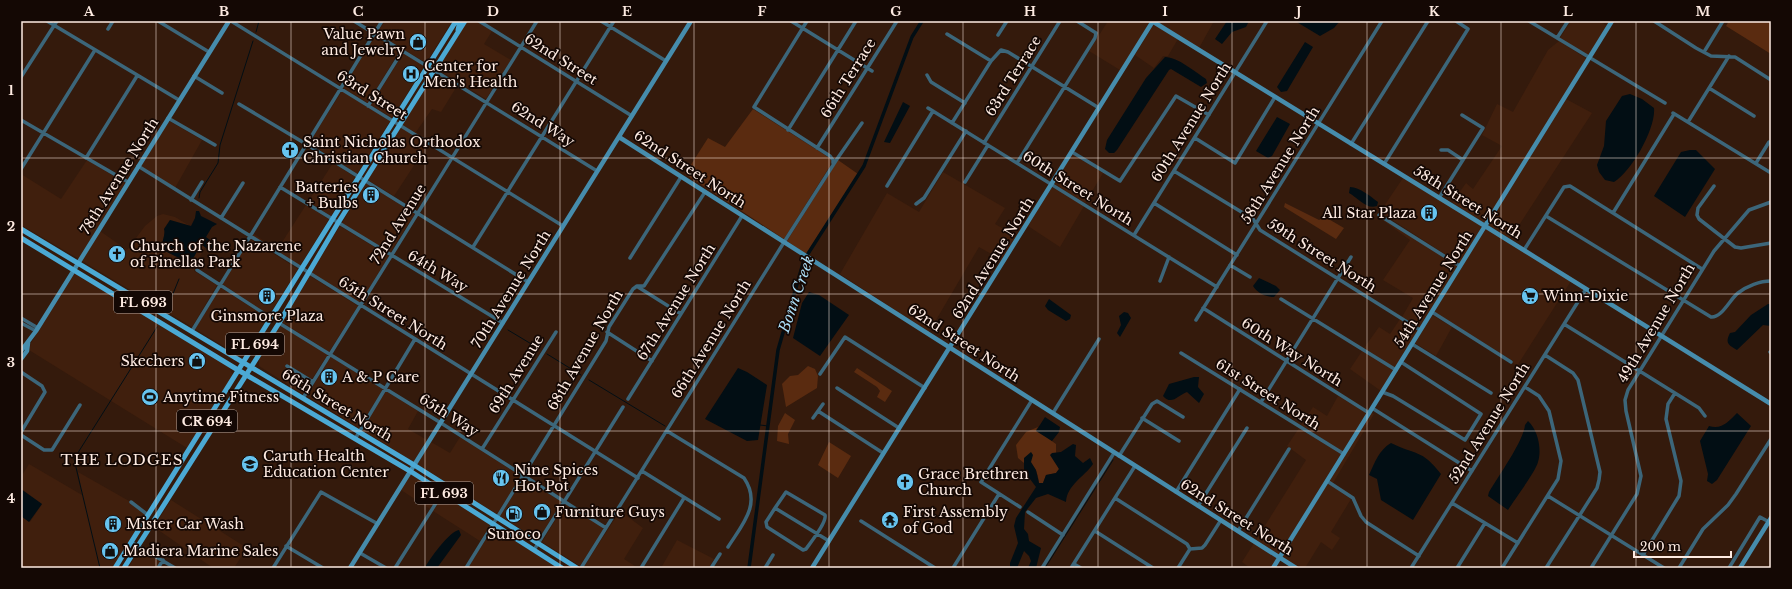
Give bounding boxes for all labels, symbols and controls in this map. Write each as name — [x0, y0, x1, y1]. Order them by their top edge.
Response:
text: A — [83, 3, 95, 20]
text: B — [219, 3, 229, 20]
text: C — [353, 3, 364, 20]
text: D — [487, 3, 499, 20]
text: E — [622, 3, 632, 20]
text: F — [758, 3, 767, 20]
text: G — [890, 3, 902, 20]
text: H — [1024, 3, 1036, 20]
text: I — [1162, 3, 1168, 20]
text: J — [1293, 3, 1302, 20]
text: K — [1429, 3, 1440, 20]
text: L — [1563, 3, 1573, 20]
text: M — [1696, 3, 1711, 20]
place label: Value Pawn and Jewelry — [321, 25, 405, 59]
street label: 62nd Street — [521, 29, 601, 89]
shop icon: Value Pawn and Jewelry — [408, 32, 428, 52]
street label: 63rd Terrace — [981, 32, 1045, 120]
street label: 66th Terrace — [816, 35, 880, 121]
place label: Center for Men's Health — [424, 57, 518, 91]
street label: 60th Avenue North — [1147, 59, 1235, 185]
hospital icon: Center for Men's Health — [401, 64, 421, 84]
street label: 63rd Street — [333, 66, 411, 124]
text: 1 — [8, 82, 14, 99]
street label: 62nd Way — [508, 97, 578, 151]
street label: 58th Avenue North — [1237, 103, 1324, 227]
street label: 78th Avenue North — [76, 114, 162, 238]
street label: 62nd Street North — [631, 126, 750, 212]
place label: Saint Nicholas Orthodox Christian Church — [303, 133, 481, 167]
church icon: Saint Nicholas Orthodox Christian Church — [280, 140, 300, 160]
street label: 60th Street North — [1019, 147, 1137, 229]
street label: 58th Street North — [1410, 161, 1526, 243]
place label: Batteries + Bulbs — [295, 178, 358, 212]
street label: 72nd Avenue — [366, 180, 430, 268]
building icon: Batteries + Bulbs — [361, 185, 381, 205]
street label: 62nd Avenue North — [948, 193, 1038, 322]
building icon: All Star Plaza — [1419, 203, 1439, 223]
place label: All Star Plaza — [1321, 204, 1416, 222]
street label: 59th Street North — [1264, 214, 1380, 296]
text: 2 — [7, 218, 15, 235]
street label: 70th Avenue North — [467, 226, 555, 351]
street label: 54th Avenue North — [1390, 227, 1477, 351]
place label: Church of the Nazarene of Pinellas Park — [130, 237, 301, 271]
street label: 67th Avenue North — [633, 240, 720, 364]
church icon: Church of the Nazarene of Pinellas Park — [107, 244, 127, 264]
street label: 64th Way — [405, 246, 471, 296]
water label: Bonn Creek — [774, 253, 818, 336]
street label: 49th Avenue North — [1613, 260, 1699, 386]
street label: 65th Street North — [335, 272, 451, 354]
street label: 66th Avenue North — [667, 276, 755, 402]
building icon: Ginsmore Plaza — [257, 286, 277, 306]
street label: 68th Avenue North — [543, 286, 627, 413]
supermarket icon: Winn-Dixie — [1520, 286, 1540, 306]
place label: Winn-Dixie — [1542, 287, 1628, 305]
road number: FL 693 — [114, 291, 172, 313]
street label: 62nd Street North — [905, 300, 1024, 386]
place label: Ginsmore Plaza — [210, 307, 324, 325]
street label: 60th Way North — [1238, 314, 1346, 390]
street label: 69th Avenue — [485, 331, 547, 417]
road number: FL 694 — [226, 333, 284, 355]
shop icon: Skechers — [187, 351, 207, 371]
place label: Skechers — [121, 352, 184, 370]
text: 3 — [7, 354, 15, 371]
street label: 61st Street North — [1212, 355, 1324, 434]
street label: 52nd Avenue North — [1444, 359, 1534, 487]
street label: 66th Street North — [278, 365, 396, 445]
building icon: A & P Care — [319, 367, 339, 387]
place label: A & P Care — [341, 368, 419, 386]
sports icon: Anytime Fitness — [140, 387, 160, 407]
place label: Anytime Fitness — [162, 388, 279, 406]
street label: 65th Way — [416, 390, 482, 440]
road number: CR 694 — [177, 410, 237, 432]
place label: Caruth Health Education Center — [263, 447, 389, 481]
district label: THE LODGES — [61, 450, 183, 469]
school or university icon: Caruth Health Education Center — [240, 454, 260, 474]
place label: Nine Spices Hot Pot — [514, 461, 598, 495]
place label: Grace Brethren Church — [918, 465, 1029, 499]
restaurant icon: Nine Spices Hot Pot — [491, 468, 511, 488]
church icon: Grace Brethren Church — [895, 472, 915, 492]
street label: 62nd Street North — [1177, 475, 1297, 559]
road number: FL 693 — [415, 482, 473, 504]
text: 4 — [7, 490, 16, 507]
shop icon: Furniture Guys — [532, 502, 552, 522]
place label: Furniture Guys — [555, 503, 665, 521]
place label: First Assembly of God — [903, 503, 1008, 537]
fuel station icon: Sunoco — [504, 504, 524, 524]
temple icon: First Assembly of God — [880, 510, 900, 530]
building icon: Mister Car Wash — [103, 514, 123, 534]
place label: Mister Car Wash — [126, 515, 244, 533]
place label: Sunoco — [487, 525, 541, 543]
scale bar — [1634, 533, 1731, 559]
text: 200 m — [1640, 539, 1681, 554]
shop icon: Madiera Marine Sales — [100, 541, 120, 561]
place label: Madiera Marine Sales — [123, 542, 278, 560]

